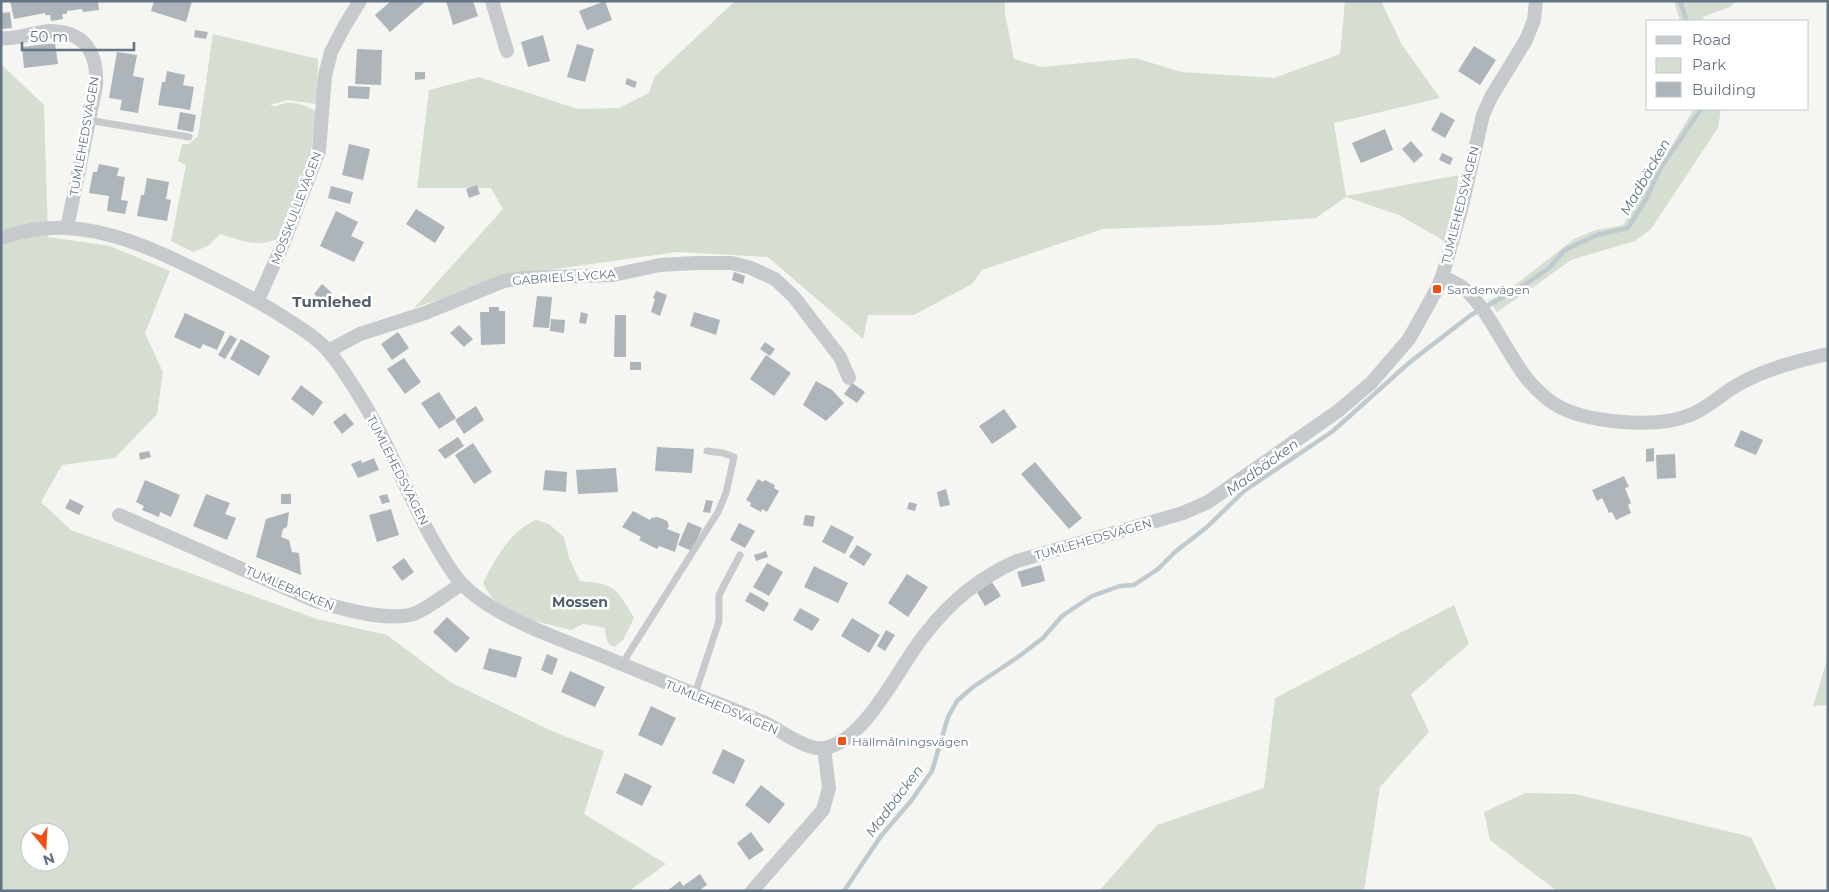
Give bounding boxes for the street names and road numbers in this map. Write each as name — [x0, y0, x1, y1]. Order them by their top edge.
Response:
street label: TUMLEHEDSVÄGEN — [66, 75, 102, 197]
street label: TUMLEHEDSVÄGEN — [1438, 144, 1482, 266]
street label: MOSSKULLEVÄGEN — [268, 149, 324, 267]
street label: GABRIELS LYCKA — [512, 266, 617, 288]
street label: TUMLEHEDSVÄGEN — [364, 413, 432, 527]
street label: TUMLEHEDSVÄGEN — [1033, 515, 1153, 563]
street label: TUMLEBACKEN — [243, 563, 337, 613]
street label: TUMLEHEDSVÄGEN — [663, 676, 781, 738]

